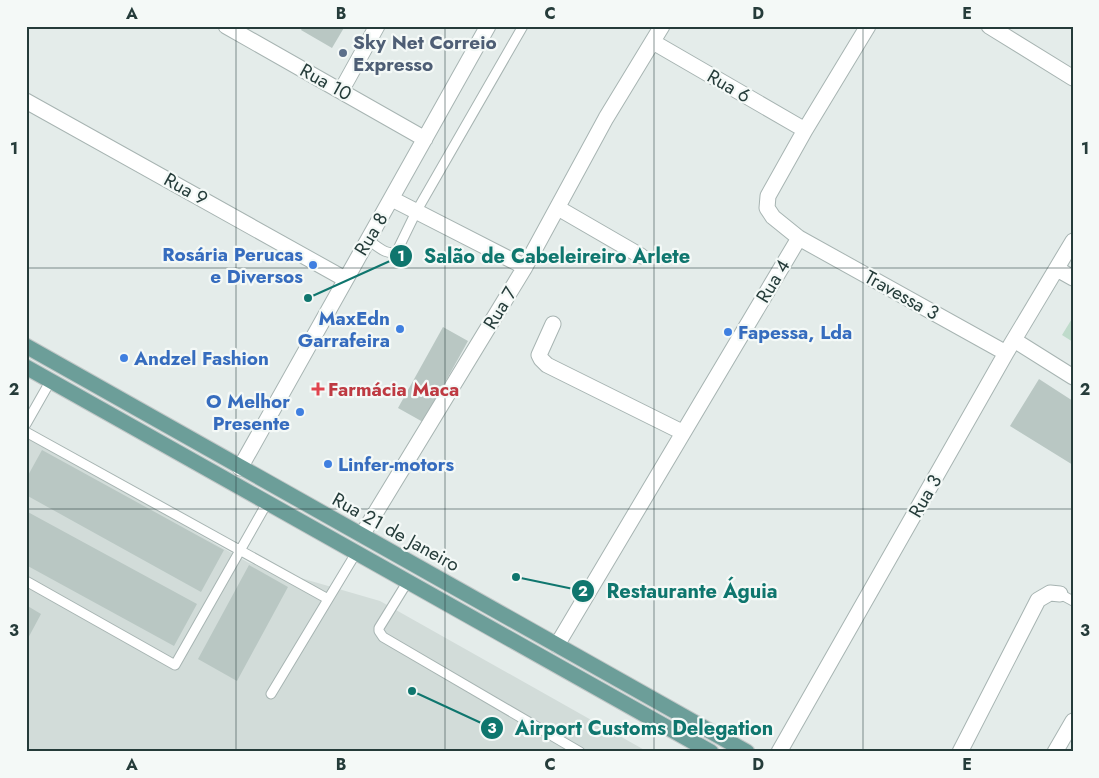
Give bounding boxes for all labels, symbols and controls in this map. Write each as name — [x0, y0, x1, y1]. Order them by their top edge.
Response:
text: A — [125, 2, 138, 25]
text: B — [336, 2, 346, 25]
text: C — [544, 2, 556, 25]
text: D — [752, 2, 764, 25]
text: E — [962, 2, 972, 25]
place label: Sky Net Correio Expresso — [353, 29, 497, 78]
marker: Sky Net Correio Expresso — [337, 47, 349, 59]
street label: Rua 10 — [295, 57, 357, 107]
street label: Rua 6 — [702, 63, 756, 109]
text: 1 — [10, 137, 18, 160]
text: 1 — [1081, 137, 1089, 160]
street label: Rua 9 — [159, 166, 213, 212]
street label: Rua 8 — [348, 207, 394, 261]
callout: Salão de Cabeleireiro Arlete — [389, 238, 700, 273]
place label: Rosária Perucas e Diversos — [162, 241, 303, 290]
text: Salão de Cabeleireiro Arlete — [424, 242, 690, 271]
text: 1 — [397, 245, 405, 267]
street label: Rua 4 — [749, 254, 797, 308]
marker: Rosária Perucas e Diversos — [307, 259, 319, 271]
street label: Travessa 3 — [860, 263, 944, 327]
street label: Rua 7 — [477, 282, 523, 334]
place label: MaxEdn Garrafeira — [298, 305, 390, 354]
place label: Fapessa, Lda — [738, 319, 852, 346]
marker: MaxEdn Garrafeira — [394, 323, 406, 335]
marker: Fapessa, Lda — [722, 326, 734, 338]
place label: Andzel Fashion — [133, 345, 269, 372]
marker: Andzel Fashion — [118, 352, 130, 364]
place label: Farmácia Maca — [328, 376, 459, 403]
text: 2 — [9, 378, 19, 401]
text: 2 — [1080, 378, 1090, 401]
marker: Farmácia Maca — [312, 383, 324, 395]
place label: O Melhor Presente — [206, 388, 290, 437]
marker: O Melhor Presente — [294, 406, 306, 418]
place label: Linfer-motors — [338, 451, 455, 478]
marker: Linfer-motors — [322, 458, 334, 470]
street label: Rua 3 — [902, 469, 948, 523]
street label: Rua 21 de Janeiro — [327, 486, 465, 578]
callout: Restaurante Águia — [571, 573, 787, 608]
text: Restaurante Águia — [606, 576, 778, 606]
text: 2 — [578, 580, 588, 602]
text: 3 — [9, 619, 19, 642]
text: 3 — [1080, 619, 1090, 642]
callout: Airport Customs Delegation — [479, 710, 783, 745]
text: Airport Customs Delegation — [514, 714, 773, 743]
text: 3 — [487, 717, 497, 739]
text: A — [125, 753, 138, 776]
text: B — [336, 753, 346, 776]
text: C — [544, 753, 556, 776]
text: D — [752, 753, 764, 776]
text: E — [962, 753, 972, 776]

